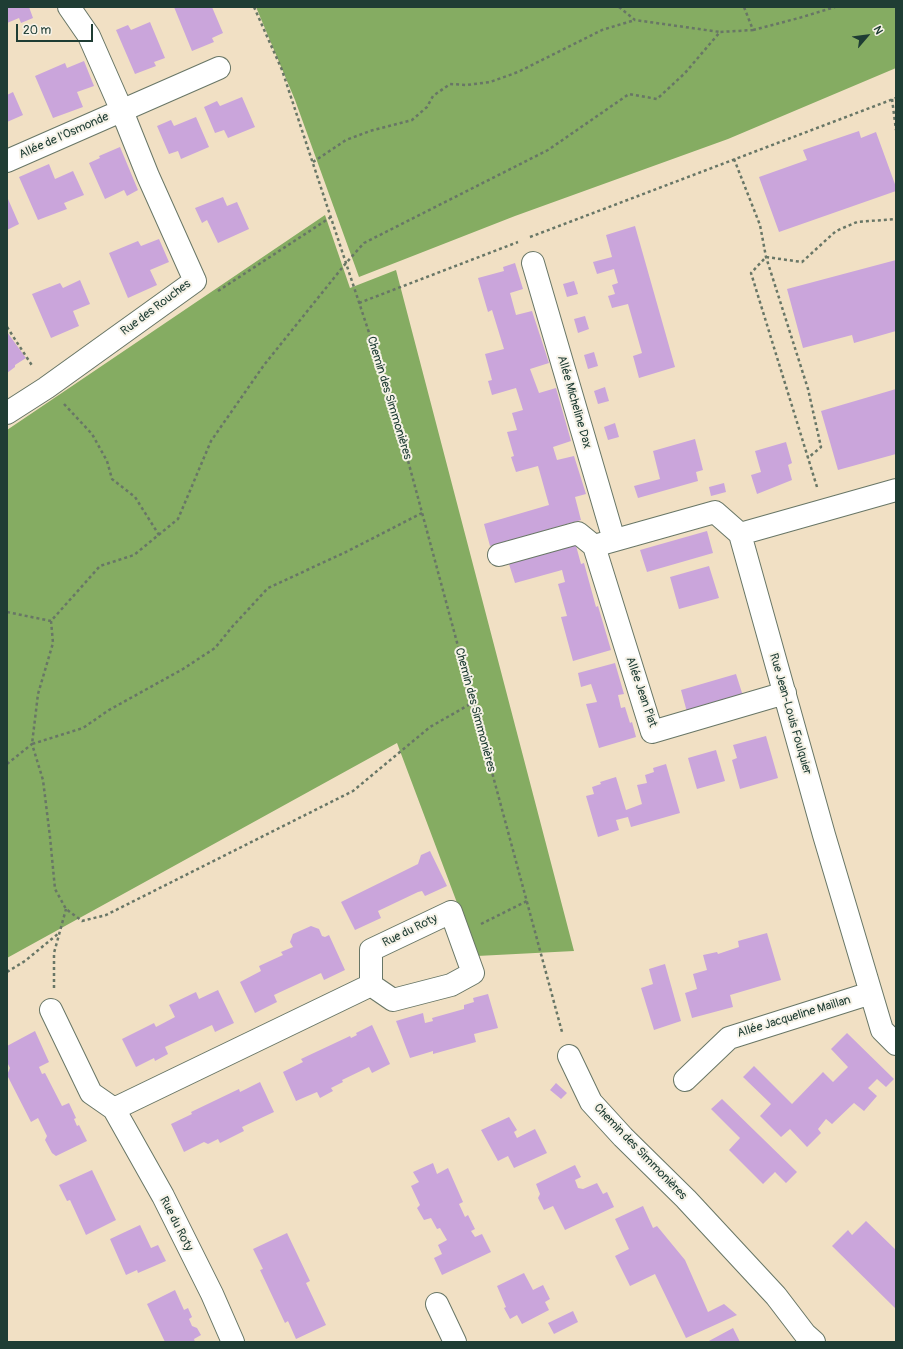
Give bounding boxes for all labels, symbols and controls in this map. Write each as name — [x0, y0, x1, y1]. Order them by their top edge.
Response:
scale bar — [18, 16, 95, 42]
north arrow — [847, 16, 887, 56]
text: 20 m — [23, 23, 51, 38]
text: N — [871, 24, 886, 36]
street label: Allée de l'Osmonde — [17, 110, 111, 162]
street label: Rue des Rouches — [118, 277, 194, 339]
street label: Chemin des Simmonières — [363, 335, 415, 461]
street label: Allée Micheline Dax — [554, 354, 594, 450]
street label: Chemin des Simmonières — [451, 646, 499, 774]
street label: Rue Jean-Louis Foulquier — [766, 652, 814, 776]
street label: Allée Jean Piat — [622, 655, 660, 729]
street label: Rue du Roty — [380, 912, 440, 950]
street label: Allée Jacqueline Maillan — [736, 993, 852, 1041]
street label: Chemin des Simmonières — [590, 1101, 690, 1203]
street label: Rue du Roty — [156, 1194, 196, 1254]

